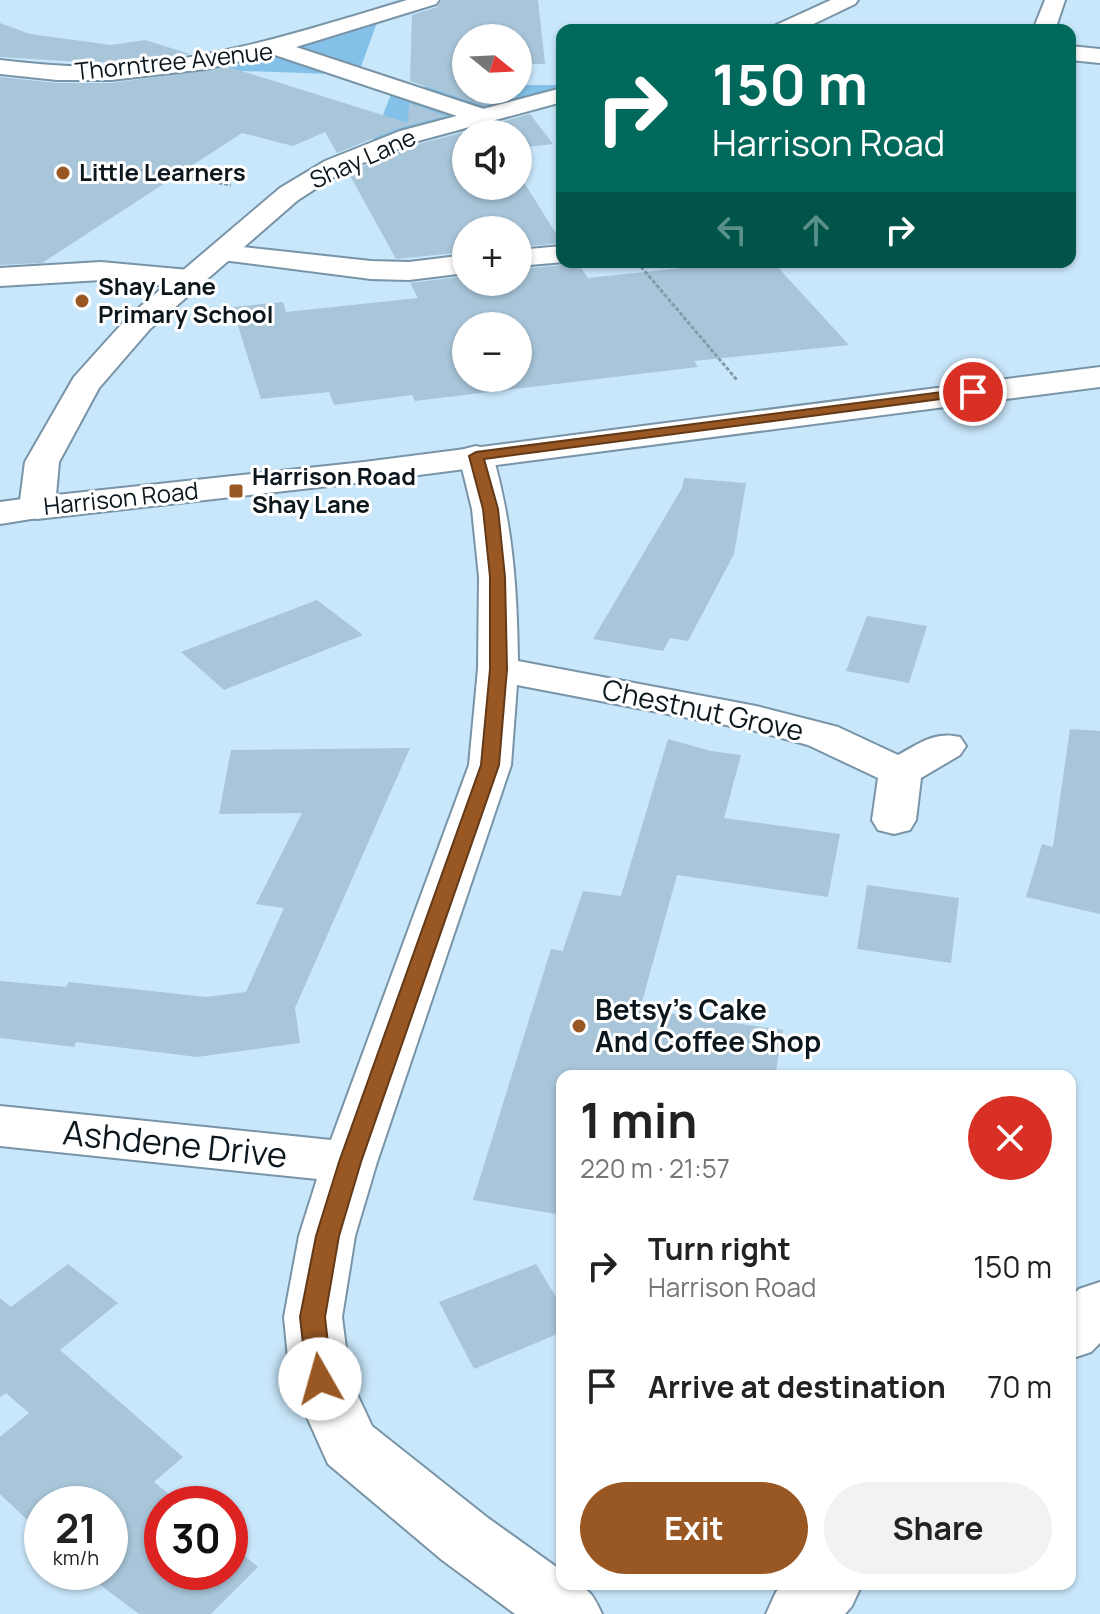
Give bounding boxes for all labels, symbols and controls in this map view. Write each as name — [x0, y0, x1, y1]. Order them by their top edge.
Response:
north arrow — [452, 24, 532, 104]
map controls — [452, 24, 532, 392]
street label: Thorntree Avenue — [73, 34, 274, 87]
text: 150 m — [712, 45, 868, 122]
icon: right — [580, 56, 684, 160]
text: Harrison Road — [712, 118, 945, 167]
street label: Shay Lane — [304, 120, 421, 196]
button: sound — [452, 120, 532, 200]
place label: Little Learners — [79, 155, 246, 188]
marker: Little Learners — [54, 164, 72, 182]
icon: left — [710, 208, 754, 252]
icon: ahead — [794, 208, 838, 252]
icon: right — [878, 208, 922, 252]
button: + — [452, 216, 532, 296]
place label: Shay Lane Primary School — [98, 269, 273, 330]
marker: Shay Lane Primary School — [73, 292, 91, 310]
button: − — [452, 312, 532, 392]
pin — [939, 358, 1007, 426]
icon: arrive — [951, 370, 995, 414]
place label: Harrison Road Shay Lane — [252, 459, 416, 520]
street label: Harrison Road — [42, 473, 200, 522]
marker: Harrison Road Shay Lane — [227, 482, 245, 500]
street label: Chestnut Grove — [599, 669, 807, 749]
place label: Betsy's Cake And Coffee Shop — [595, 990, 821, 1060]
marker: Betsy's Cake And Coffee Shop — [570, 1017, 588, 1035]
text: 1 min — [580, 1087, 697, 1152]
button: close — [968, 1096, 1052, 1180]
street label: Ashdene Drive — [61, 1108, 290, 1178]
text: 220 m · 21:57 — [580, 1150, 730, 1186]
text: Turn right — [648, 1228, 791, 1269]
icon: right — [580, 1244, 624, 1288]
text: 150 m — [973, 1246, 1052, 1287]
text: Harrison Road — [648, 1269, 816, 1305]
position arrow — [278, 1337, 362, 1421]
icon: arrive — [580, 1364, 624, 1408]
text: Arrive at destination — [648, 1366, 946, 1407]
text: 70 m — [987, 1366, 1052, 1407]
button: Exit — [580, 1482, 808, 1574]
button: Share — [824, 1482, 1052, 1574]
speed limit sign: 30 — [144, 1486, 248, 1590]
text: 21 — [55, 1500, 97, 1555]
text: km/h — [53, 1544, 99, 1571]

